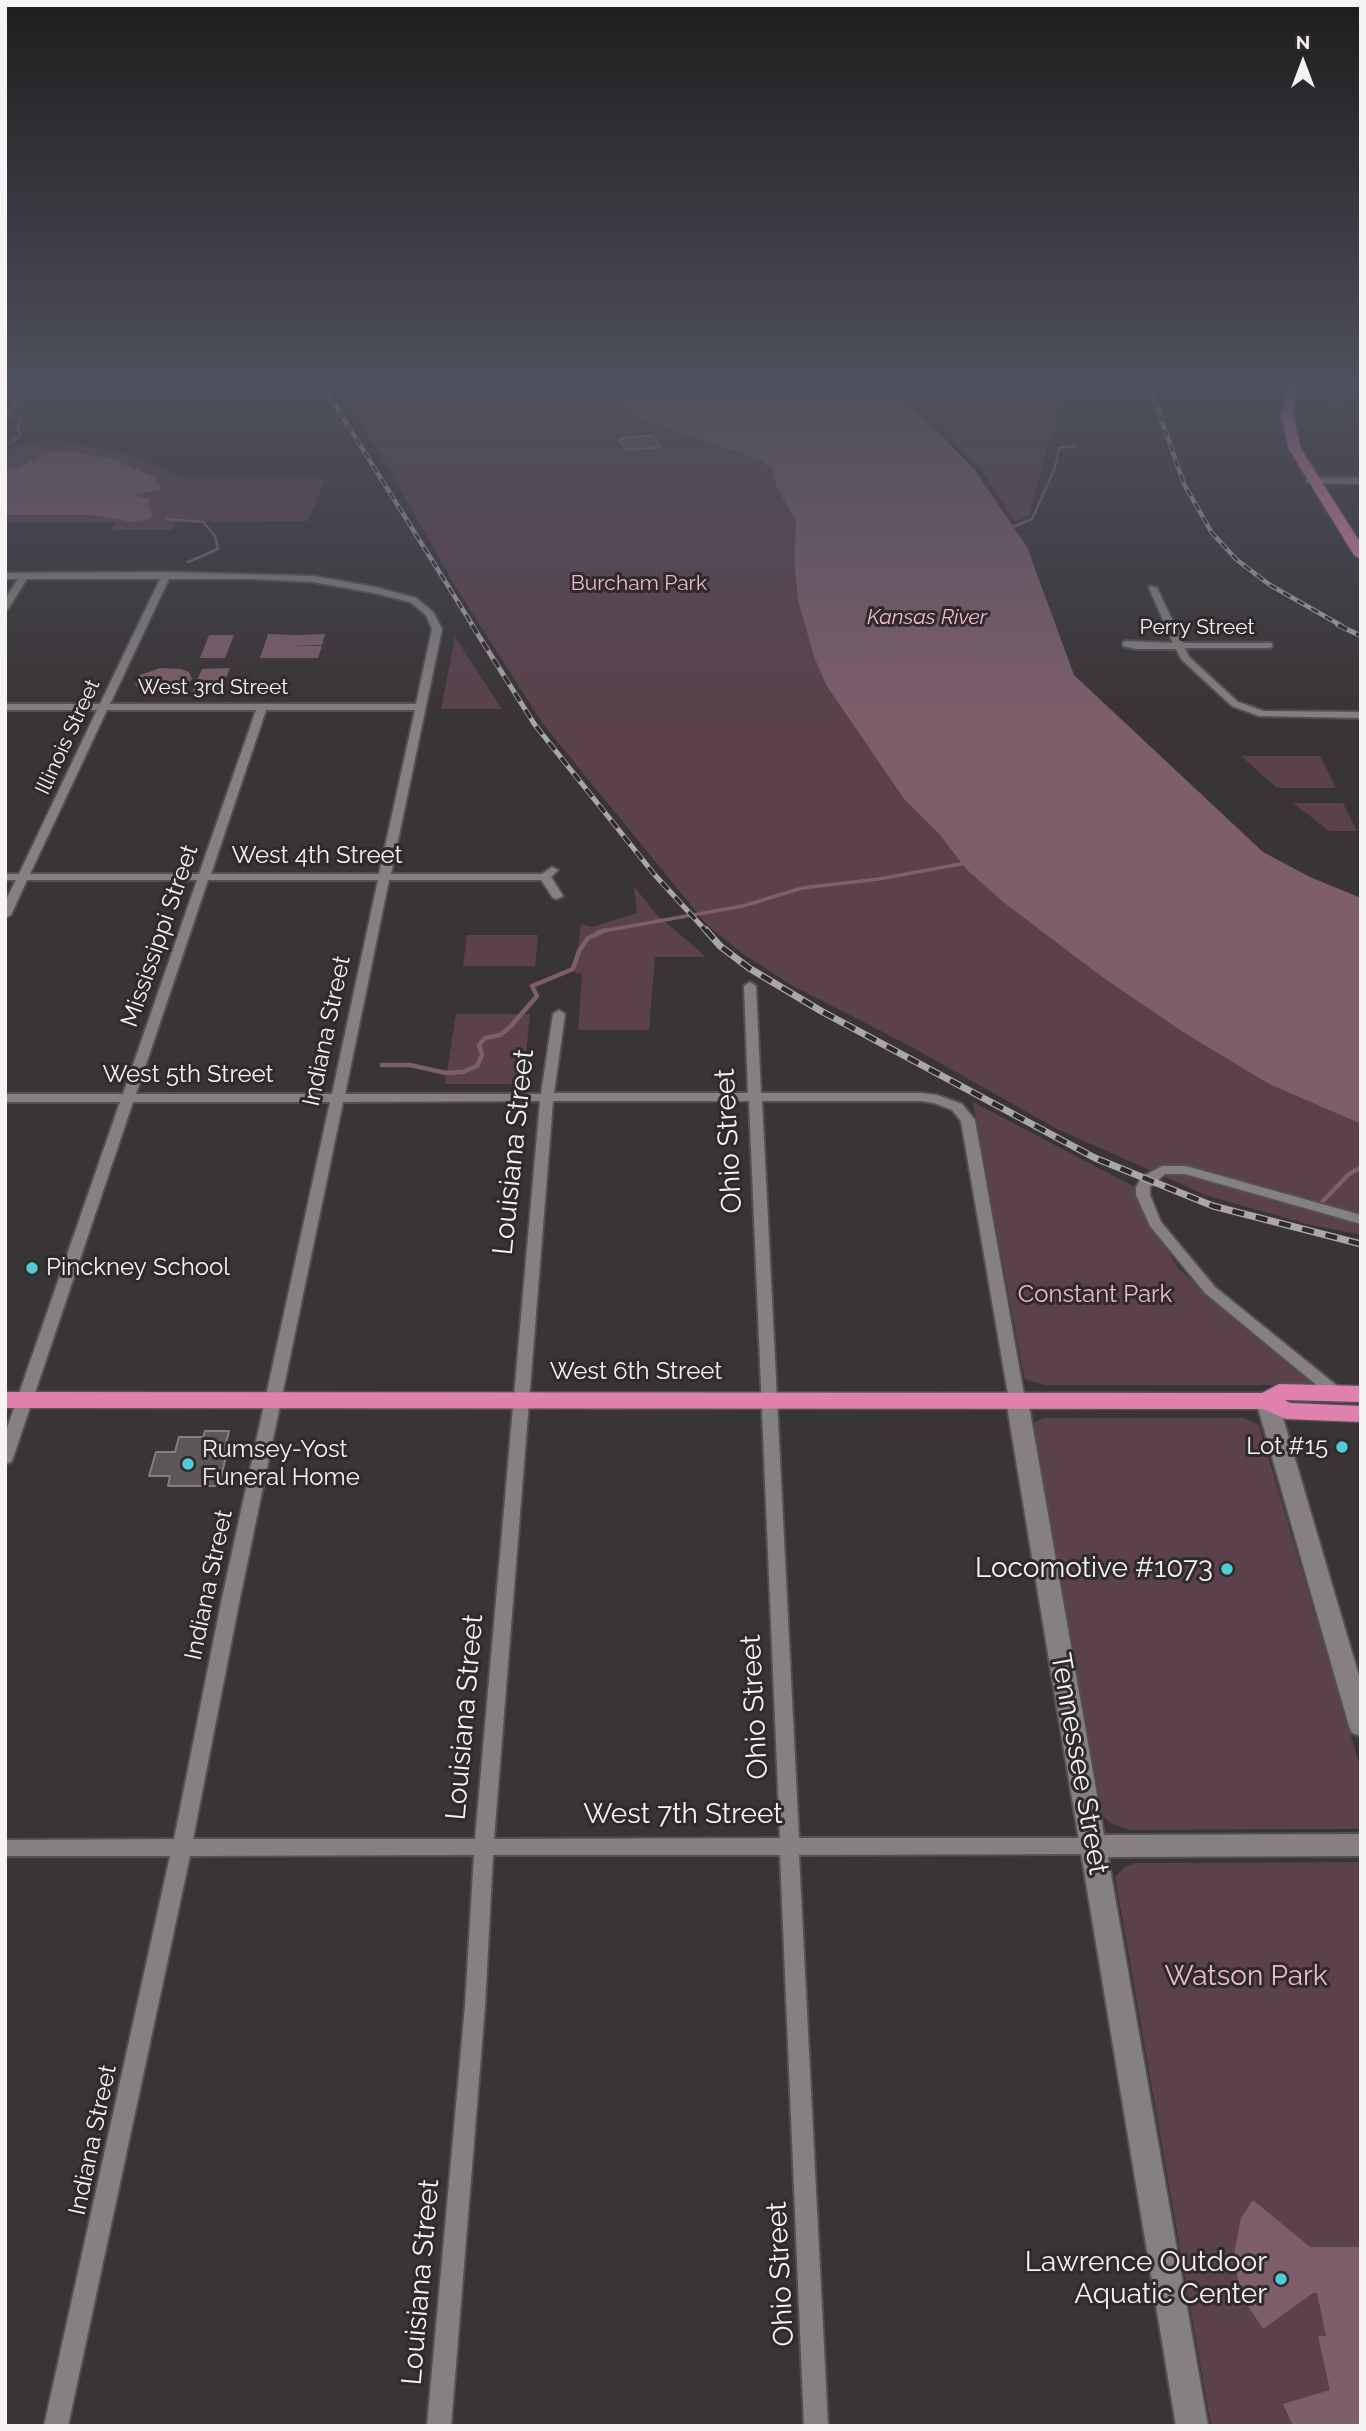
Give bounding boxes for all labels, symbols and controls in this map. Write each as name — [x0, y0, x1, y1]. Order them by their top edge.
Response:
north arrow — [1268, 28, 1338, 98]
text: N — [1296, 31, 1310, 53]
park label: Burcham Park — [571, 571, 707, 597]
water label: Kansas River — [867, 605, 987, 631]
street label: Perry Street — [1140, 615, 1254, 641]
street label: Illinois Street — [30, 675, 106, 799]
street label: West 3rd Street — [138, 675, 288, 701]
street label: Mississippi Street — [115, 841, 205, 1031]
street label: West 4th Street — [231, 842, 403, 870]
street label: Indiana Street — [297, 953, 357, 1109]
street label: Louisiana Street — [486, 1047, 542, 1257]
street label: West 5th Street — [102, 1061, 274, 1089]
street label: Ohio Street — [708, 1068, 750, 1214]
place label: Pinckney School — [46, 1254, 230, 1282]
marker: Pinckney School — [24, 1260, 40, 1276]
park label: Constant Park — [1018, 1281, 1172, 1309]
street label: West 6th Street — [550, 1358, 722, 1386]
place label: Lot #15 — [1246, 1433, 1328, 1461]
place label: Rumsey-Yost Funeral Home — [202, 1436, 360, 1492]
marker: Lot #15 — [1334, 1439, 1350, 1455]
marker: Rumsey-Yost Funeral Home — [180, 1456, 196, 1472]
street label: Indiana Street — [179, 1507, 239, 1663]
place label: Locomotive #1073 — [975, 1552, 1213, 1586]
marker: Locomotive #1073 — [1219, 1561, 1235, 1577]
street label: Louisiana Street — [439, 1613, 491, 1821]
street label: Ohio Street — [734, 1634, 776, 1780]
street label: Tennessee Street — [1043, 1651, 1115, 1877]
street label: West 7th Street — [583, 1798, 783, 1832]
park label: Watson Park — [1164, 1960, 1328, 1994]
street label: Indiana Street — [63, 2062, 123, 2218]
street label: Louisiana Street — [395, 2178, 447, 2386]
street label: Ohio Street — [760, 2201, 802, 2347]
place label: Lawrence Outdoor Aquatic Center — [1025, 2246, 1267, 2312]
marker: Lawrence Outdoor Aquatic Center — [1273, 2271, 1289, 2287]

